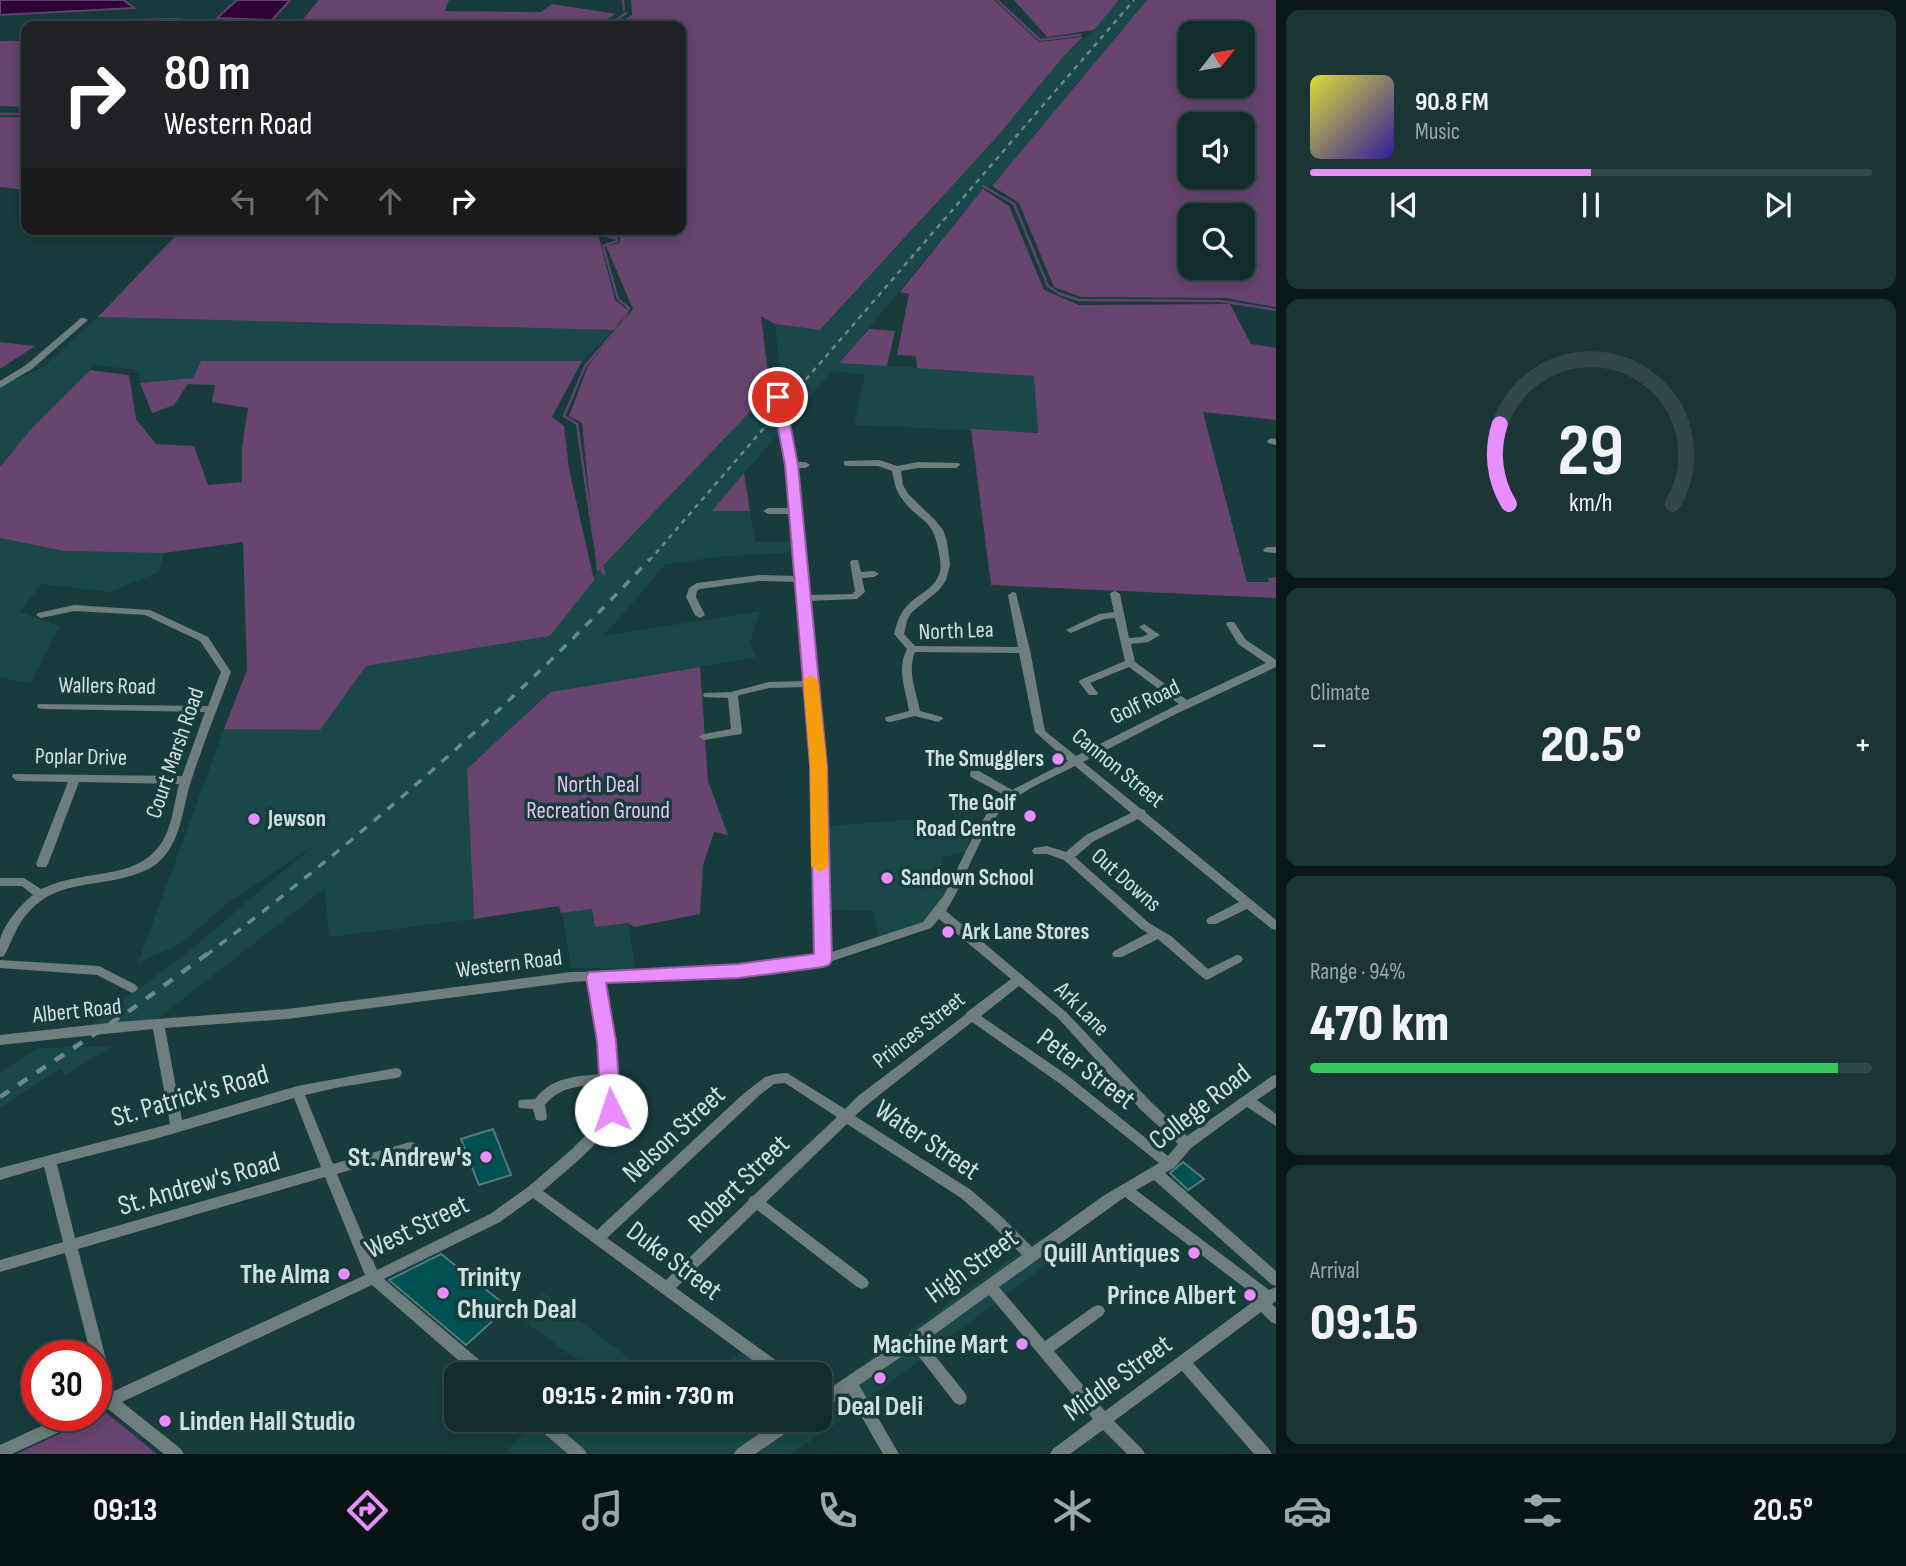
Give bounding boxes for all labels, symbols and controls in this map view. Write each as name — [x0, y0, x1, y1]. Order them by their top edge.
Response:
north arrow — [1178, 21, 1255, 98]
map controls — [1178, 21, 1255, 280]
text: 80 m — [164, 45, 251, 104]
icon: right — [49, 49, 140, 140]
text: 90.8 FM — [1415, 87, 1489, 118]
text: Western Road — [164, 105, 312, 144]
button: sound — [1178, 112, 1255, 189]
text: Music — [1415, 118, 1460, 146]
icon: left — [225, 182, 263, 220]
icon: ahead — [298, 182, 336, 220]
icon: ahead — [371, 182, 409, 220]
icon: right — [444, 182, 482, 220]
icon: previous — [1385, 186, 1423, 224]
icon: pause — [1572, 186, 1610, 224]
icon: next — [1759, 186, 1797, 224]
button: search — [1178, 203, 1255, 280]
pin — [748, 367, 808, 427]
icon: arrive — [759, 378, 797, 416]
text: 29 — [1558, 409, 1624, 497]
text: km/h — [1569, 488, 1613, 519]
street label: North Lea — [918, 616, 994, 646]
street label: Wallers Road — [58, 671, 156, 701]
street label: Golf Road — [1106, 673, 1184, 731]
text: Climate — [1310, 679, 1370, 707]
street label: Court Marsh Road — [140, 684, 210, 822]
text: 20.5° — [1540, 714, 1642, 777]
street label: Cannon Street — [1066, 722, 1170, 814]
text: − — [1310, 723, 1329, 768]
text: + — [1853, 723, 1872, 768]
street label: Poplar Drive — [35, 742, 127, 772]
place label: The Smugglers — [925, 745, 1044, 773]
marker: The Smugglers — [1050, 751, 1066, 767]
park label: North Deal Recreation Ground — [526, 771, 670, 825]
place label: The Golf Road Centre — [916, 789, 1017, 843]
place label: Jewson — [267, 805, 326, 833]
marker: The Golf Road Centre — [1022, 808, 1038, 824]
marker: Jewson — [246, 811, 262, 827]
street label: Out Downs — [1085, 842, 1167, 918]
place label: Sandown School — [901, 864, 1034, 892]
marker: Sandown School — [879, 870, 895, 886]
place label: Ark Lane Stores — [961, 918, 1089, 946]
marker: Ark Lane Stores — [940, 924, 956, 940]
street label: Western Road — [454, 944, 564, 984]
text: Range · 94% — [1310, 958, 1406, 986]
street label: Ark Lane — [1048, 975, 1115, 1042]
street label: Princes Street — [867, 985, 971, 1075]
street label: Albert Road — [30, 992, 123, 1030]
text: 470 km — [1310, 993, 1449, 1056]
street label: Peter Street — [1030, 1021, 1142, 1117]
street label: College Road — [1143, 1057, 1257, 1157]
street label: St. Patrick's Road — [108, 1058, 272, 1134]
position arrow — [574, 1073, 648, 1147]
street label: Nelson Street — [616, 1078, 732, 1190]
street label: Water Street — [868, 1093, 986, 1187]
street label: Robert Street — [682, 1128, 796, 1240]
place label: St. Andrew's — [348, 1141, 472, 1174]
street label: St. Andrew's Road — [114, 1145, 284, 1223]
marker: St. Andrew's — [478, 1149, 494, 1165]
street label: West Street — [360, 1188, 474, 1266]
street label: Duke Street — [620, 1215, 728, 1307]
street label: High Street — [919, 1221, 1025, 1311]
place label: Quill Antiques — [1043, 1237, 1180, 1270]
marker: Quill Antiques — [1186, 1245, 1202, 1261]
text: Arrival — [1310, 1257, 1359, 1285]
place label: The Alma — [240, 1258, 330, 1291]
place label: Trinity Church Deal — [457, 1261, 577, 1326]
marker: The Alma — [336, 1266, 352, 1282]
place label: Prince Albert — [1107, 1279, 1236, 1312]
marker: Trinity Church Deal — [435, 1285, 451, 1301]
marker: Prince Albert — [1242, 1287, 1258, 1303]
text: 09:15 — [1310, 1292, 1418, 1355]
place label: Machine Mart — [873, 1328, 1008, 1361]
street label: Middle Street — [1058, 1328, 1178, 1428]
marker: Machine Mart — [1014, 1336, 1030, 1352]
speed limit sign: 30 — [21, 1340, 112, 1431]
marker: Deal Deli — [872, 1370, 888, 1386]
text: 09:15 · 2 min · 730 m — [542, 1381, 734, 1412]
place label: Deal Deli — [837, 1390, 923, 1423]
place label: Linden Hall Studio — [179, 1405, 355, 1438]
marker: Linden Hall Studio — [157, 1413, 173, 1429]
icon: directions — [343, 1486, 392, 1535]
icon: music — [578, 1486, 627, 1535]
icon: phone — [813, 1486, 862, 1535]
icon: climate — [1048, 1486, 1097, 1535]
icon: car — [1283, 1486, 1332, 1535]
icon: filters — [1518, 1486, 1567, 1535]
text: 09:13 — [93, 1491, 157, 1530]
text: 20.5° — [1753, 1491, 1813, 1530]

